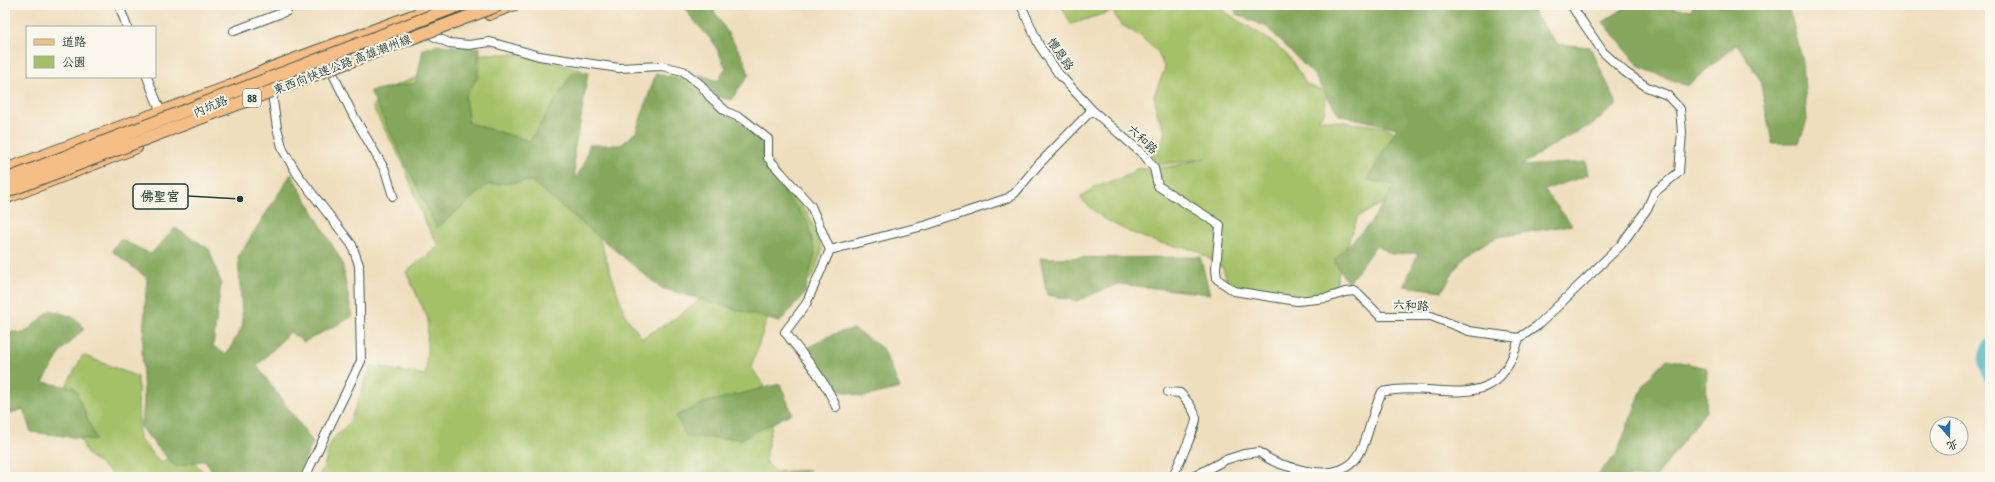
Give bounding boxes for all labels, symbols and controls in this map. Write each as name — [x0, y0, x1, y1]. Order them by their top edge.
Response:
legend — [26, 26, 156, 78]
street label: 東西向快速公路 高雄潮州線 — [270, 30, 414, 98]
text: 道路 — [62, 33, 86, 50]
street label: 懷恩路 — [1044, 34, 1078, 74]
text: 公園 — [62, 53, 86, 70]
road number: 88 — [243, 89, 261, 107]
street label: 內坑路 — [190, 91, 230, 121]
street label: 六和路 — [1124, 121, 1162, 157]
callout: 佛聖宮 — [133, 184, 188, 209]
text: 佛聖宮 — [140, 187, 180, 205]
street label: 六和路 — [1393, 296, 1429, 314]
north arrow — [1929, 416, 1969, 456]
text: 北 — [1945, 437, 1960, 454]

